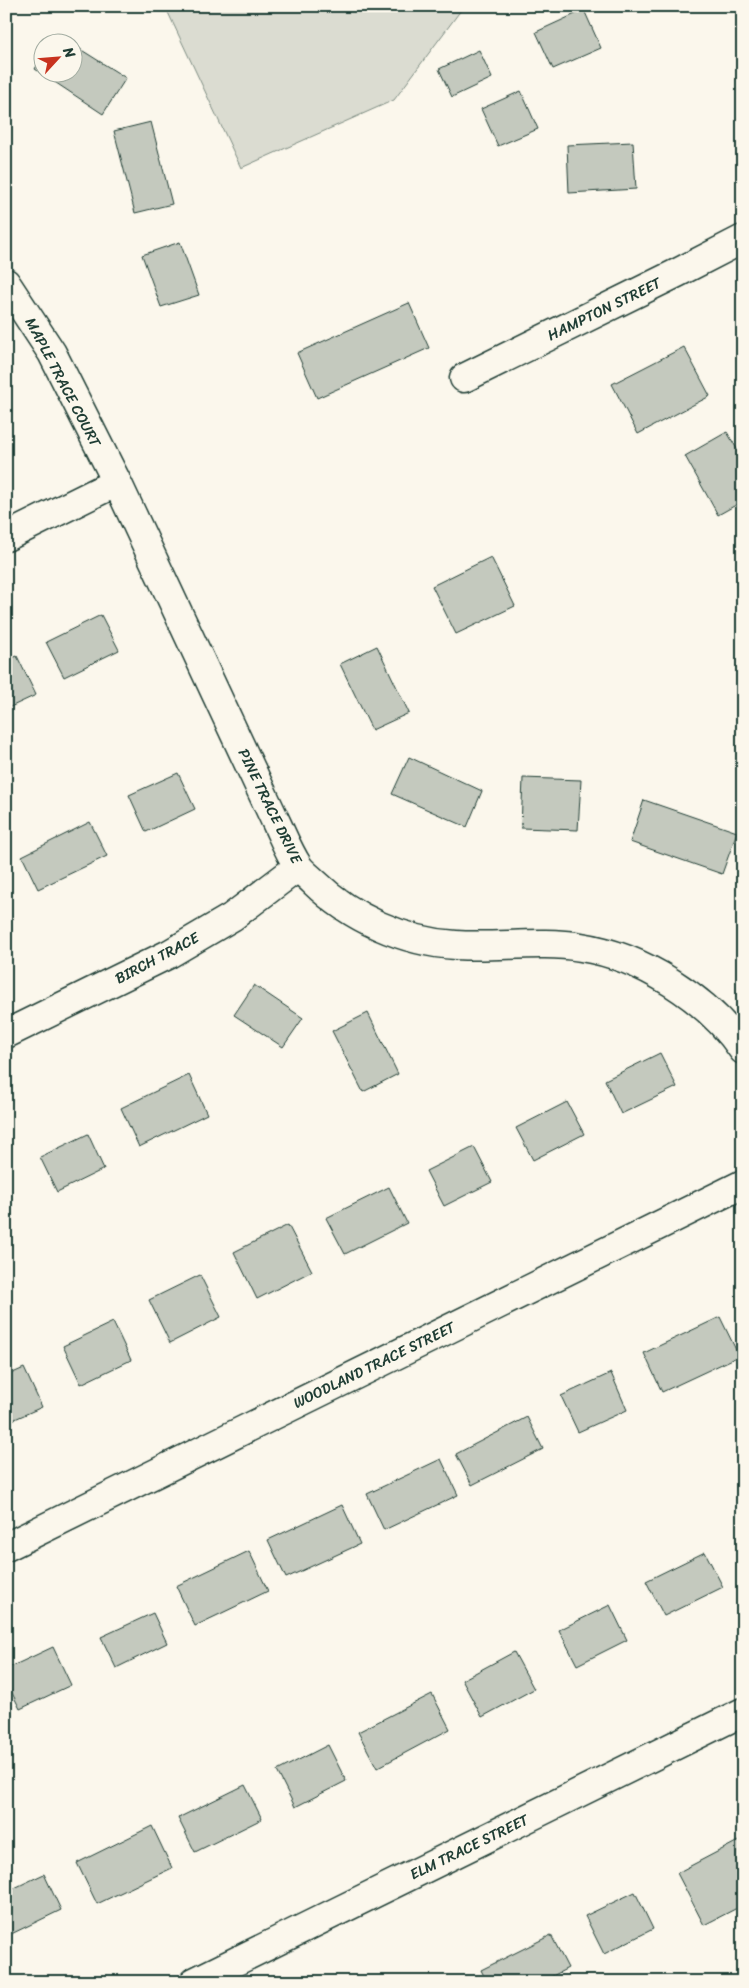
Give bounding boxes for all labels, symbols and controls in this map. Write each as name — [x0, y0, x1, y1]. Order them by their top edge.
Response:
north arrow — [32, 32, 82, 82]
text: N — [55, 42, 83, 63]
street label: HAMPTON STREET — [543, 269, 667, 348]
street label: MAPLE TRACE COURT — [18, 313, 109, 453]
street label: PINE TRACE DRIVE — [231, 744, 310, 870]
street label: BIRCH TRACE — [110, 924, 205, 991]
street label: WOODLAND TRACE STREET — [289, 1314, 461, 1416]
street label: ELM TRACE STREET — [405, 1806, 534, 1887]

